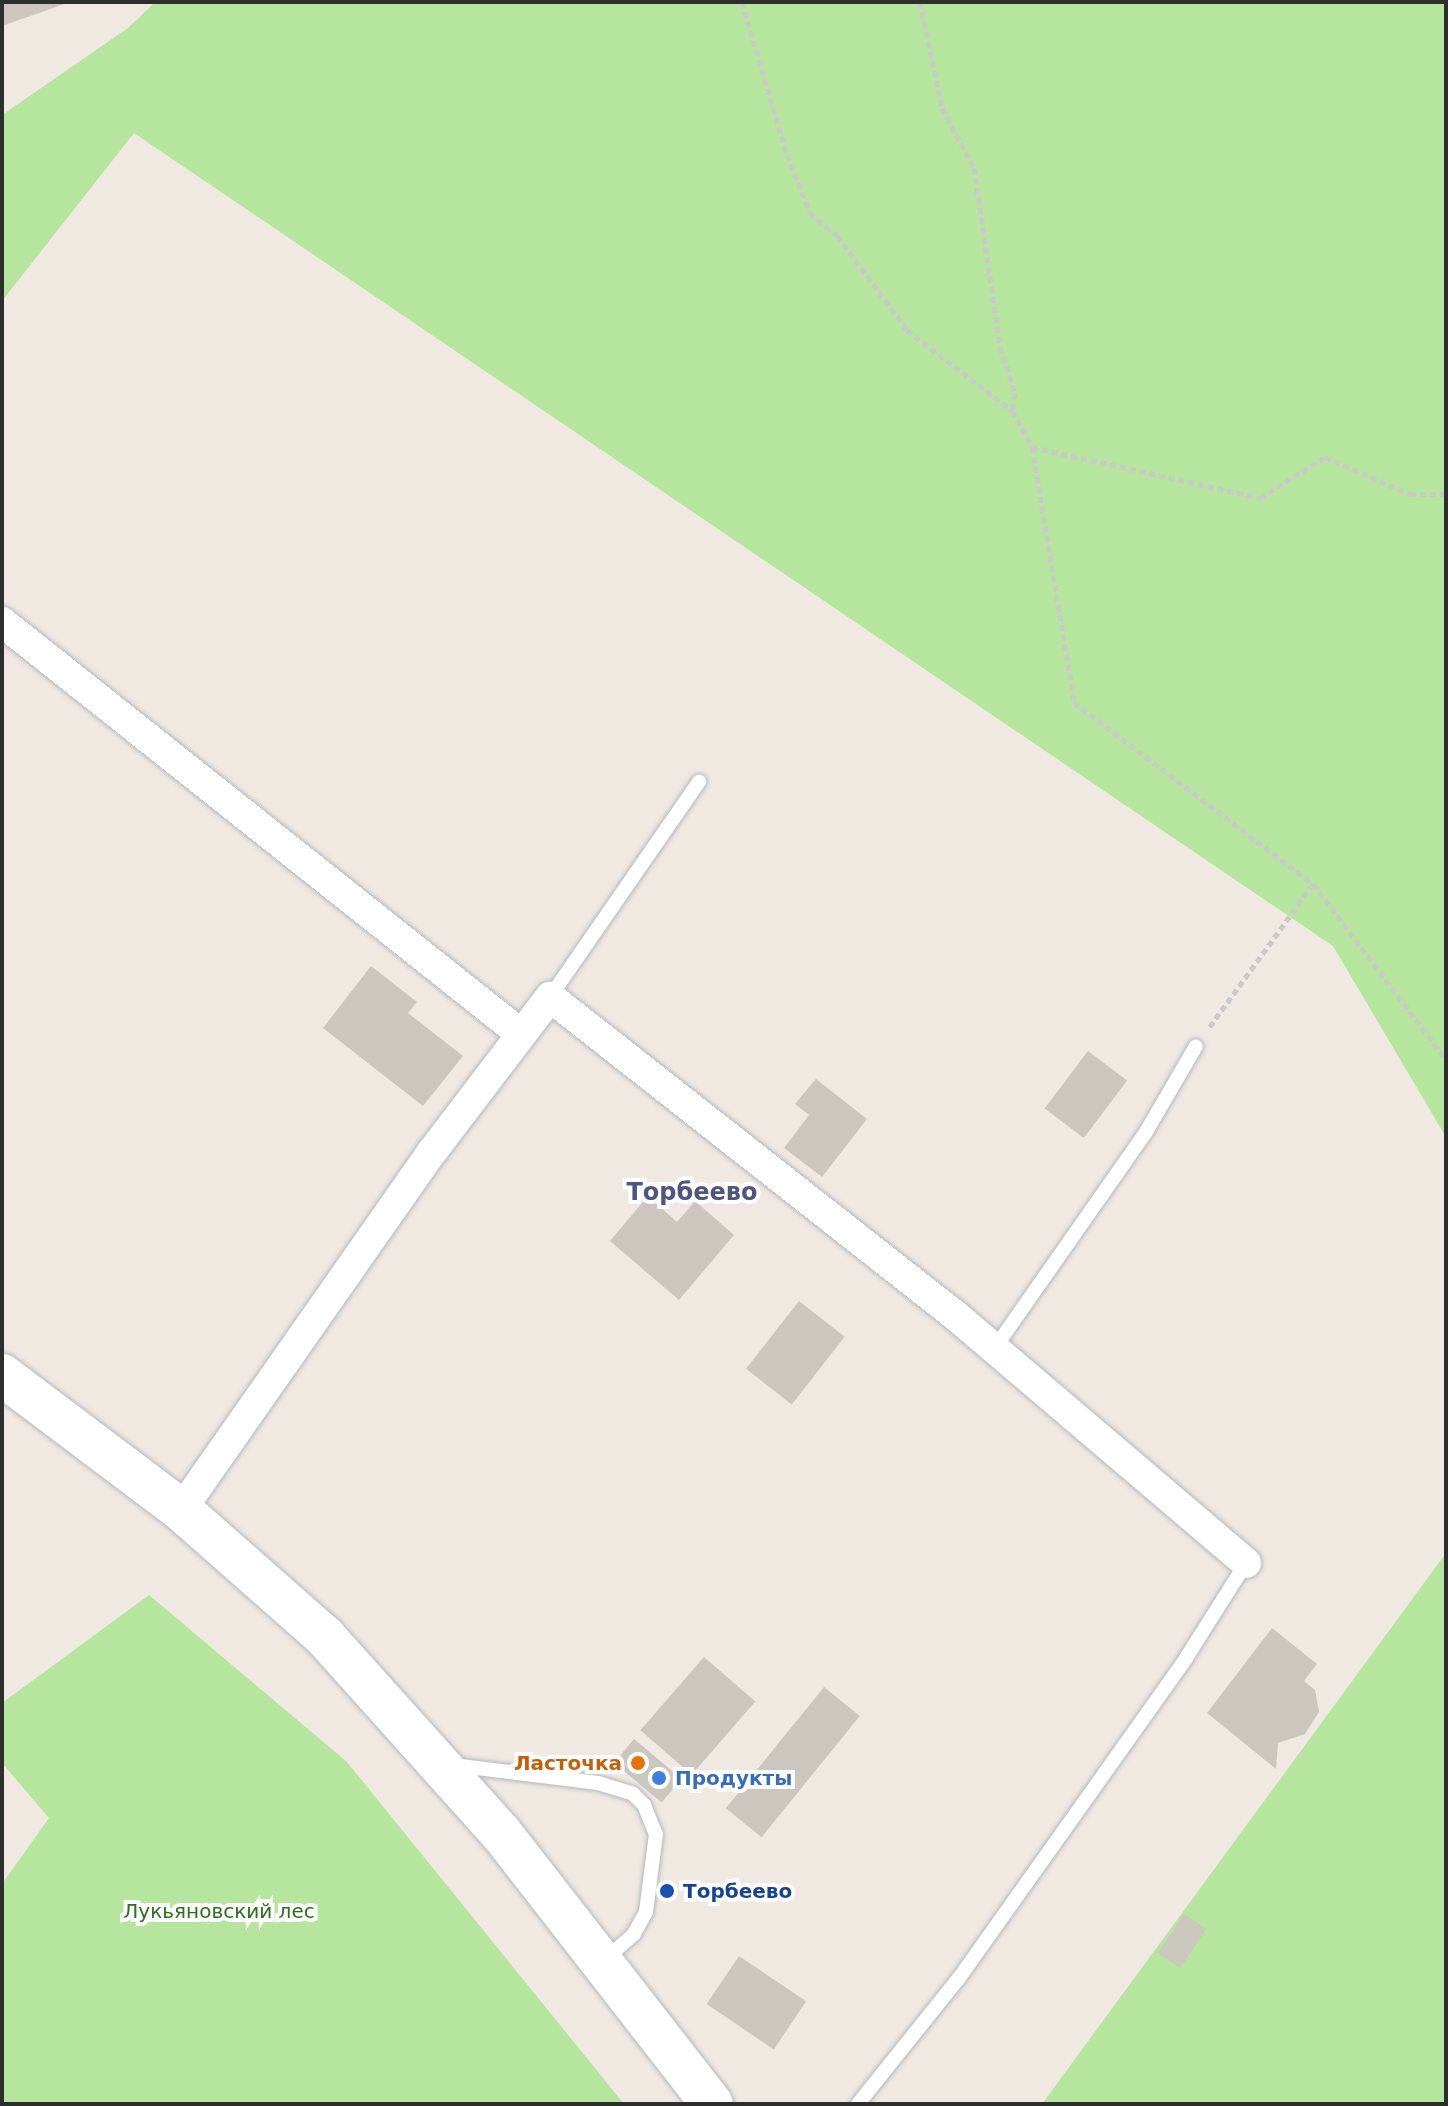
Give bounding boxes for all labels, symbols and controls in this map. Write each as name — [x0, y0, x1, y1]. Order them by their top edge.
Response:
district label: Торбеево — [626, 1179, 758, 1207]
place label: Ласточка — [514, 1751, 622, 1775]
marker: Ласточка — [629, 1754, 647, 1772]
place label: Продукты — [675, 1766, 792, 1790]
marker: Продукты — [650, 1769, 668, 1787]
place label: Торбеево — [683, 1879, 792, 1903]
marker: Торбеево — [658, 1882, 676, 1900]
park label: Лукьяновский лес — [123, 1899, 315, 1923]

